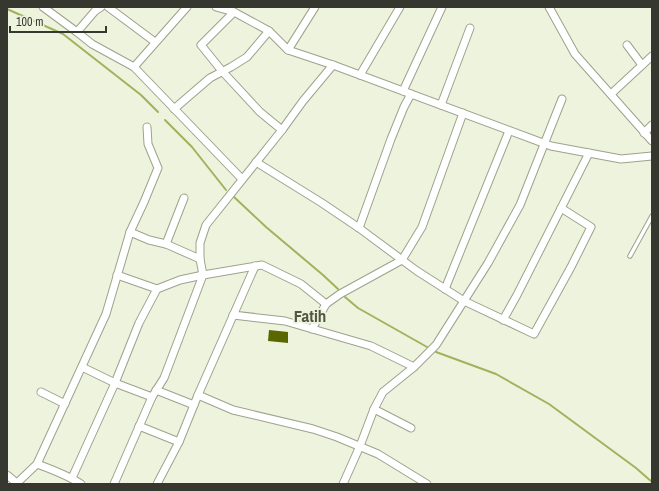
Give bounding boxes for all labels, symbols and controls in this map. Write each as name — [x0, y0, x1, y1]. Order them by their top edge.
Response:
scale bar — [10, 8, 106, 34]
text: 100 m — [16, 14, 43, 30]
district label: Fatih — [294, 304, 326, 327]

